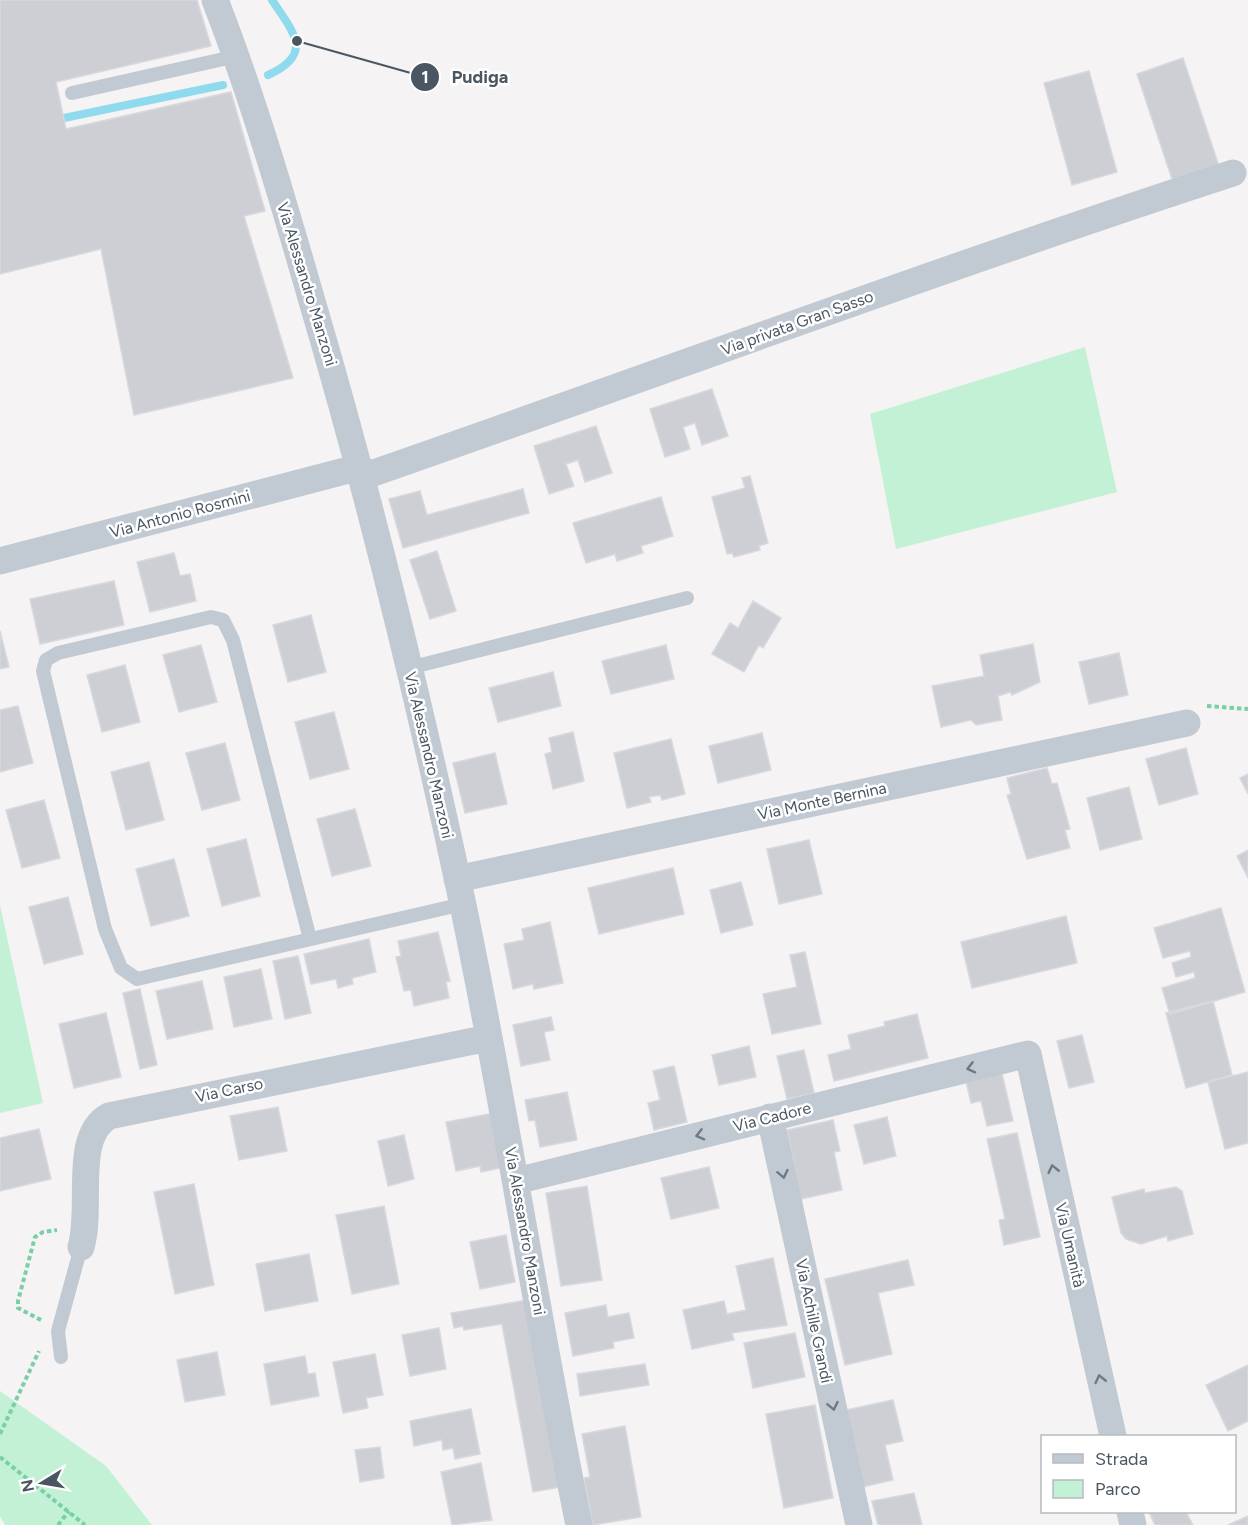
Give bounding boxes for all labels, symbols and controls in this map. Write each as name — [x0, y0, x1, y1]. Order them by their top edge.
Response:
callout: Pudiga — [410, 59, 521, 95]
text: 1 — [421, 66, 429, 88]
text: Pudiga — [452, 66, 508, 88]
street label: Via Alessandro Manzoni — [273, 200, 341, 368]
street label: Via privata Gran Sasso — [718, 287, 876, 359]
street label: Via Antonio Rosmini — [108, 486, 252, 542]
street label: Via Alessandro Manzoni — [401, 670, 457, 840]
street label: Via Monte Bernina — [756, 778, 888, 824]
one-way arrow — [966, 1060, 976, 1073]
street label: Via Carso — [193, 1074, 265, 1106]
street label: Via Cadore — [731, 1098, 813, 1136]
one-way arrow — [695, 1127, 705, 1140]
street label: Via Alessandro Manzoni — [501, 1145, 549, 1317]
one-way arrow — [1048, 1164, 1061, 1174]
one-way arrow — [775, 1169, 788, 1179]
street label: Via Umanità — [1051, 1201, 1089, 1289]
street label: Via Achille Grandi — [792, 1257, 836, 1385]
one-way arrow — [1095, 1375, 1108, 1385]
one-way arrow — [826, 1400, 839, 1410]
legend — [1041, 1435, 1236, 1513]
text: Strada — [1095, 1448, 1148, 1470]
north arrow — [12, 1453, 72, 1513]
text: N — [17, 1478, 38, 1494]
text: Parco — [1095, 1478, 1141, 1500]

